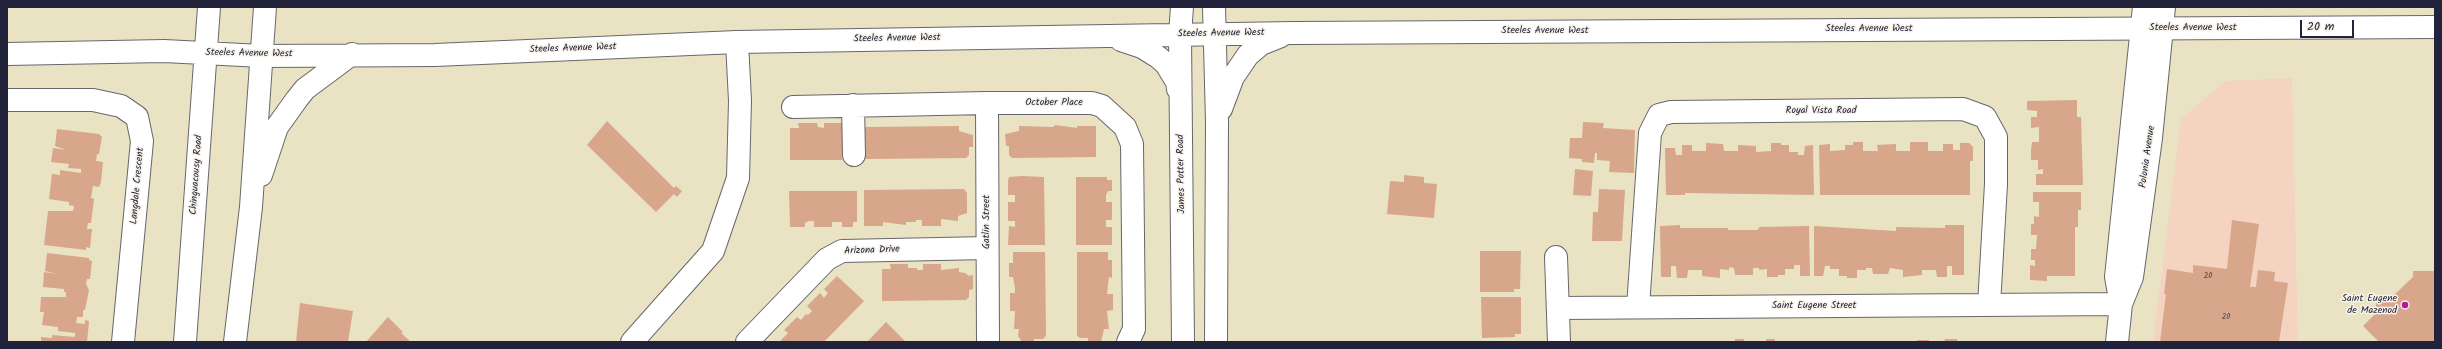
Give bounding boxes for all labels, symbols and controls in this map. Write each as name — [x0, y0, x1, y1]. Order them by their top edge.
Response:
scale bar — [2302, 12, 2356, 38]
text: 20 m — [2307, 17, 2334, 36]
street label: Steeles Avenue West — [2149, 22, 2237, 34]
street label: Steeles Avenue West — [1825, 23, 1913, 35]
street label: Steeles Avenue West — [1501, 25, 1589, 37]
street label: Steeles Avenue West — [1177, 27, 1265, 41]
street label: Steeles Avenue West — [853, 32, 941, 46]
street label: Steeles Avenue West — [529, 41, 617, 57]
street label: Steeles Avenue West — [205, 47, 293, 61]
street label: October Place — [1025, 97, 1083, 109]
street label: Royal Vista Road — [1786, 105, 1856, 117]
street label: Polonia Avenue — [2138, 125, 2158, 189]
street label: James Potter Road — [1175, 134, 1189, 214]
street label: Chinguacousy Road — [188, 135, 206, 215]
street label: Langdale Crescent — [129, 147, 147, 225]
street label: Gatlin Street — [981, 195, 993, 249]
street label: Arizona Drive — [844, 244, 900, 258]
house number: 20 — [2204, 272, 2212, 282]
place label: Saint Eugene de Mazenod — [2342, 293, 2397, 316]
street label: Saint Eugene Street — [1772, 300, 1856, 312]
marker: Saint Eugene de Mazenod — [2400, 300, 2410, 310]
house number: 20 — [2222, 313, 2230, 323]

